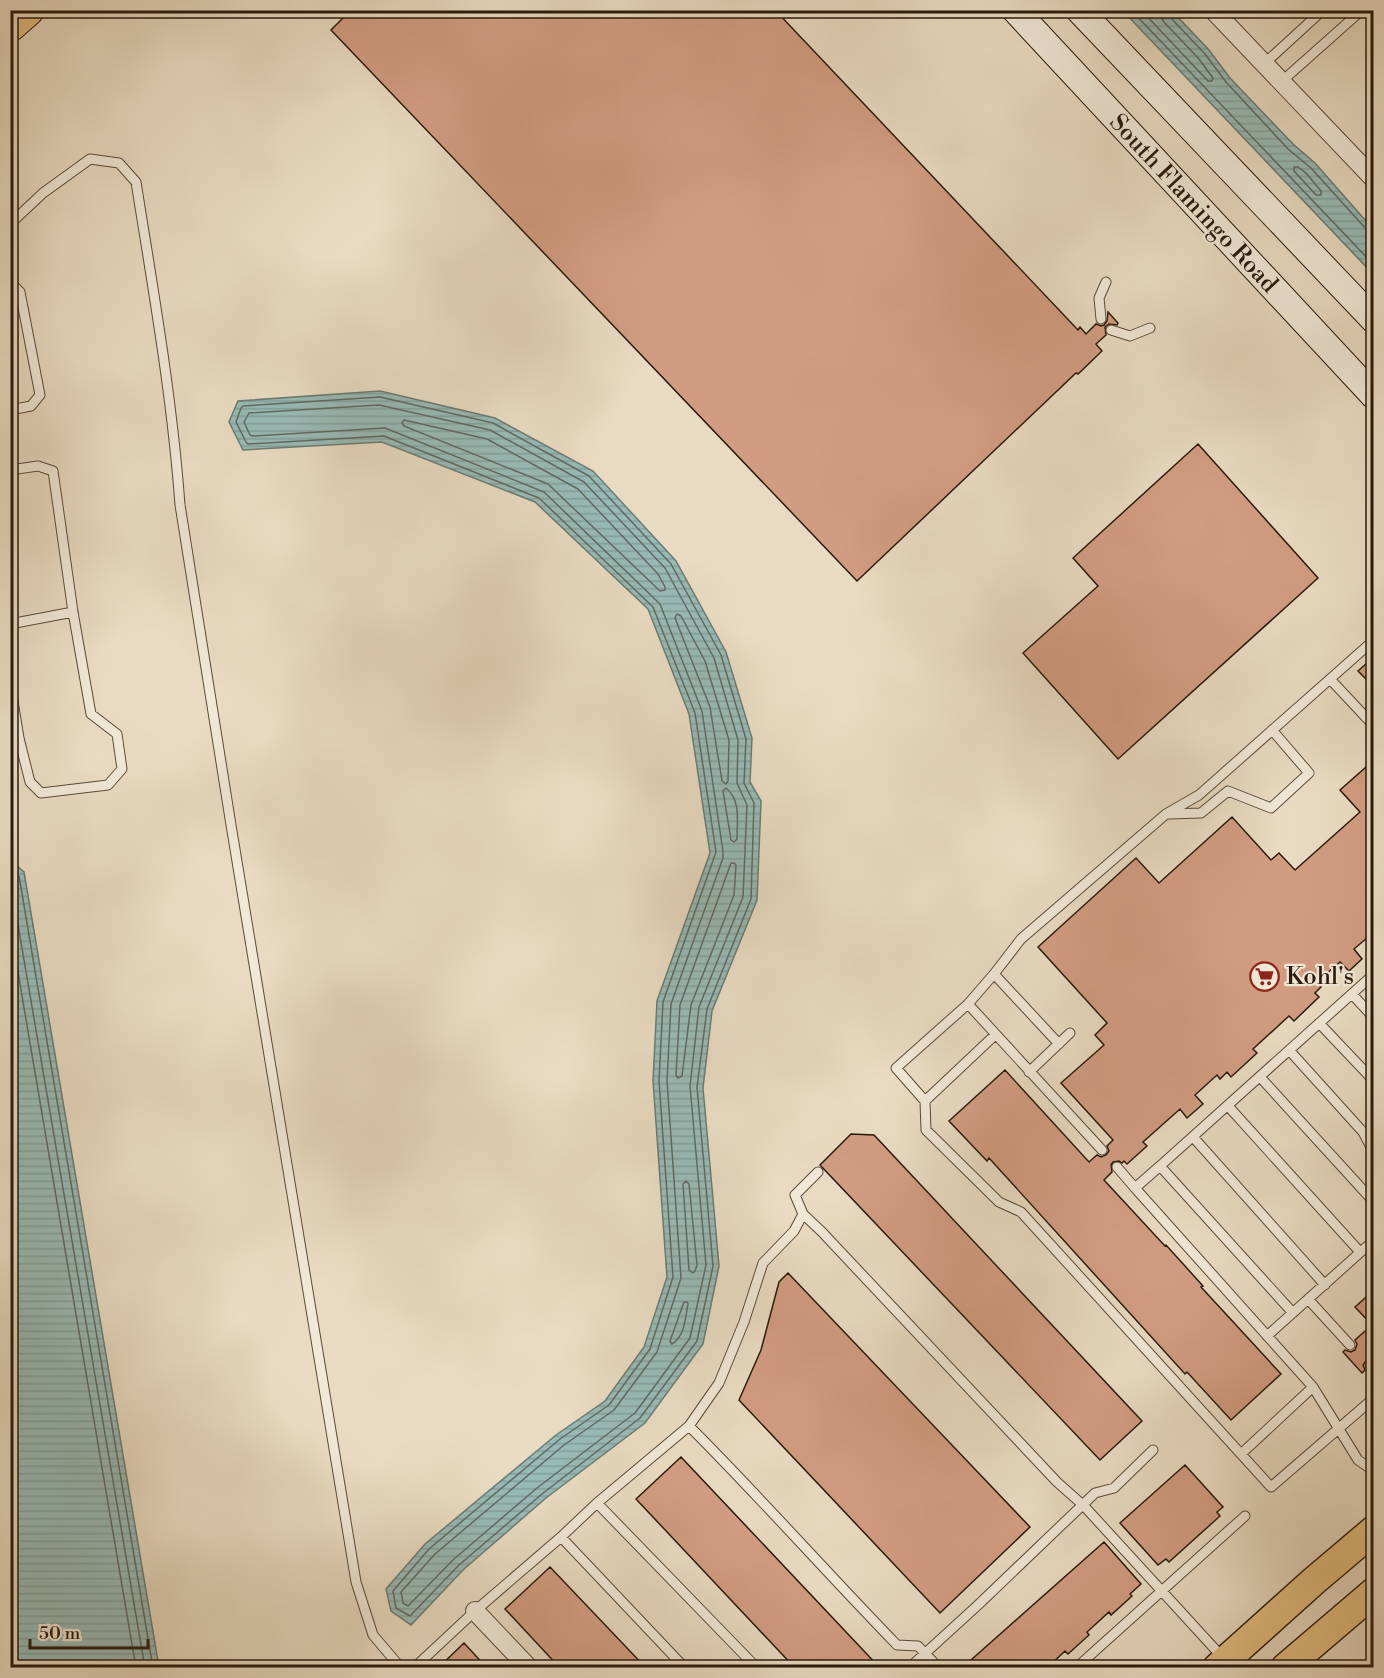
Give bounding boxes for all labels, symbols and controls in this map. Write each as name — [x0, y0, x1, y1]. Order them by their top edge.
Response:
street label: South Flamingo Road — [1103, 108, 1284, 300]
supermarket icon: Kohl's — [1249, 960, 1281, 992]
place label: Kohl's — [1286, 962, 1354, 992]
scale bar — [30, 1612, 148, 1650]
text: 50 m — [39, 1622, 81, 1645]

